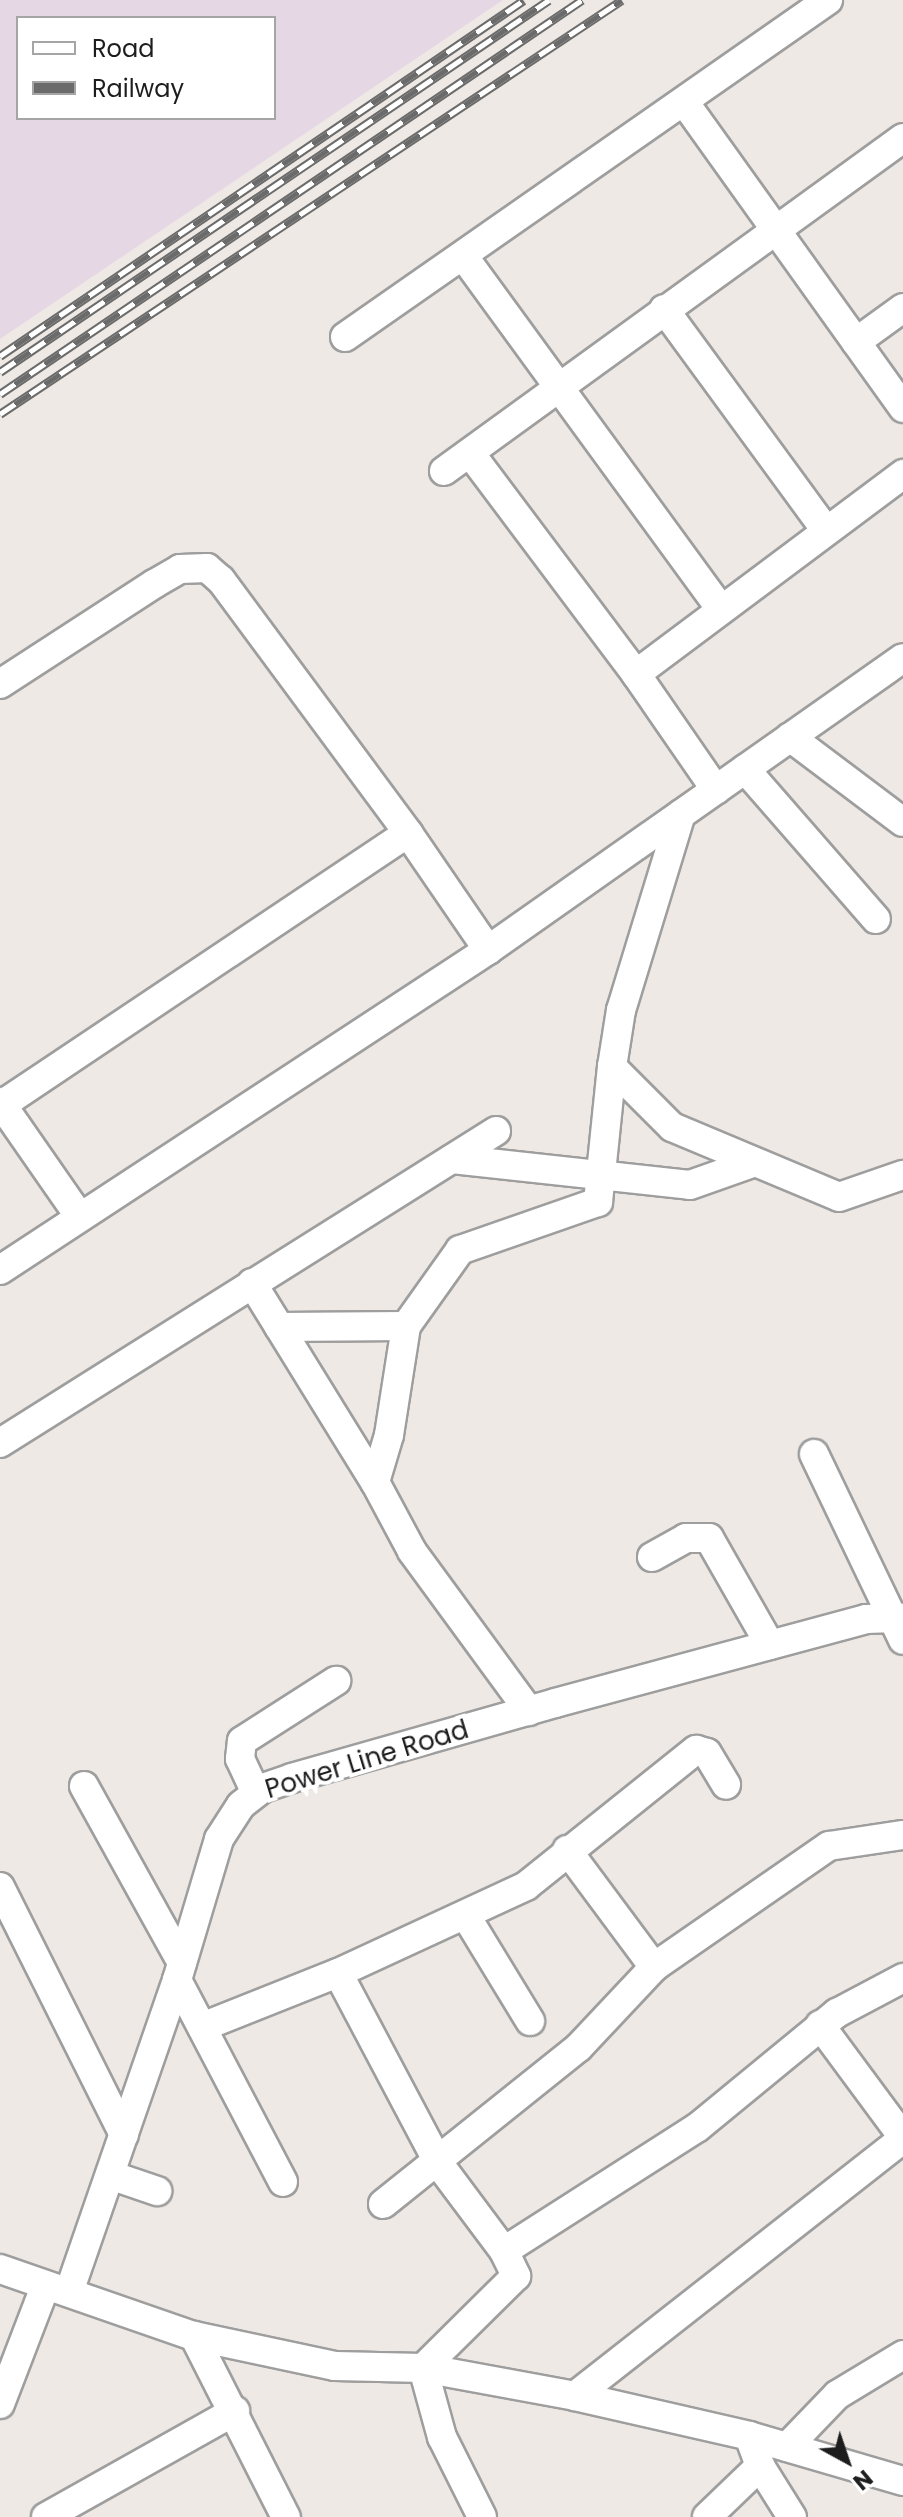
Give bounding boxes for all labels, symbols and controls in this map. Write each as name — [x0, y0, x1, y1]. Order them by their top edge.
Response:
legend — [16, 16, 276, 120]
text: Road — [92, 32, 154, 65]
text: Railway — [92, 72, 184, 105]
street label: Power Line Road — [262, 1714, 472, 1806]
north arrow — [807, 2421, 887, 2501]
text: N — [846, 2463, 879, 2497]

